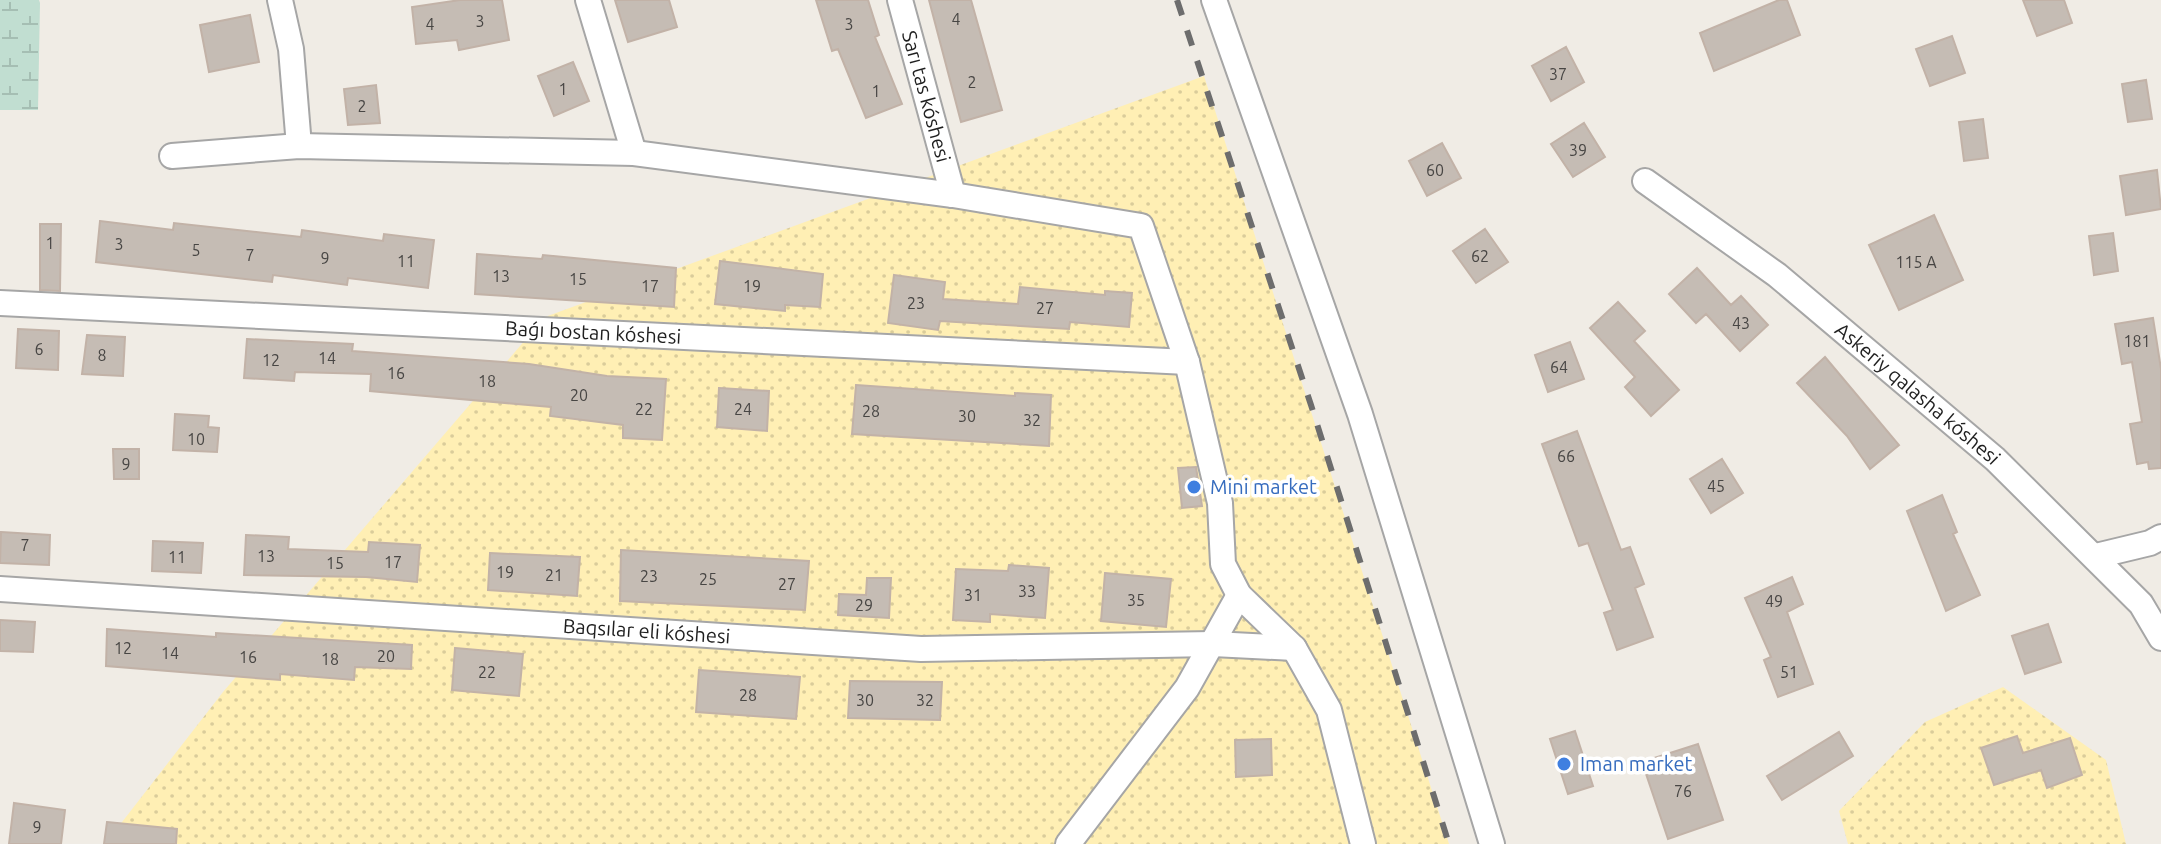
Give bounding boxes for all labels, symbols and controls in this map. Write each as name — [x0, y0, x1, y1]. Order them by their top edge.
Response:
house number: 4 — [951, 10, 961, 28]
house number: 3 — [475, 12, 485, 30]
house number: 4 — [425, 15, 435, 33]
house number: 3 — [844, 15, 854, 33]
street label: Sarı tas kóshesi — [898, 28, 956, 165]
house number: 37 — [1549, 65, 1567, 83]
house number: 2 — [967, 73, 977, 91]
house number: 1 — [558, 80, 568, 98]
house number: 1 — [871, 82, 881, 100]
house number: 2 — [357, 97, 367, 115]
house number: 39 — [1569, 141, 1587, 159]
house number: 60 — [1426, 161, 1444, 179]
house number: 1 — [45, 234, 55, 252]
house number: 3 — [114, 235, 124, 253]
house number: 5 — [191, 241, 201, 259]
house number: 7 — [245, 246, 255, 264]
house number: 62 — [1471, 247, 1489, 265]
house number: 9 — [320, 249, 330, 267]
house number: 11 — [397, 252, 415, 270]
house number: 115 А — [1895, 253, 1937, 271]
house number: 13 — [492, 267, 510, 285]
house number: 15 — [569, 270, 587, 288]
house number: 17 — [641, 277, 659, 295]
house number: 19 — [743, 277, 761, 295]
house number: 23 — [907, 294, 925, 312]
house number: 27 — [1036, 299, 1054, 317]
house number: 43 — [1732, 314, 1750, 332]
street label: Baǵı bostan kóshesi — [505, 316, 682, 348]
street label: Askeriy qalasha kóshesi — [1831, 317, 2005, 469]
house number: 181 — [2123, 332, 2151, 350]
house number: 6 — [34, 340, 44, 358]
house number: 8 — [97, 346, 107, 364]
house number: 14 — [318, 349, 336, 367]
house number: 12 — [262, 351, 280, 369]
house number: 64 — [1550, 358, 1568, 376]
house number: 16 — [387, 364, 405, 382]
house number: 18 — [478, 372, 496, 390]
house number: 20 — [570, 386, 588, 404]
house number: 22 — [635, 400, 653, 418]
house number: 24 — [734, 400, 752, 418]
house number: 28 — [862, 402, 880, 420]
house number: 30 — [958, 407, 976, 425]
house number: 32 — [1023, 411, 1041, 429]
house number: 10 — [187, 430, 205, 448]
house number: 66 — [1557, 447, 1575, 465]
house number: 9 — [121, 455, 131, 473]
place label: Mini market — [1210, 475, 1317, 498]
house number: 45 — [1707, 477, 1725, 495]
marker: Mini market — [1185, 478, 1203, 496]
house number: 7 — [20, 536, 30, 554]
house number: 13 — [257, 547, 275, 565]
house number: 11 — [168, 548, 186, 566]
house number: 17 — [384, 553, 402, 571]
house number: 15 — [326, 554, 344, 572]
house number: 19 — [496, 563, 514, 581]
house number: 21 — [545, 566, 563, 584]
house number: 23 — [640, 567, 658, 585]
house number: 25 — [699, 570, 717, 588]
house number: 27 — [778, 575, 796, 593]
house number: 33 — [1018, 582, 1036, 600]
house number: 31 — [964, 586, 982, 604]
house number: 35 — [1127, 591, 1145, 609]
house number: 49 — [1765, 592, 1783, 610]
house number: 29 — [855, 596, 873, 614]
street label: Baqsılar eli kóshesi — [562, 614, 731, 648]
house number: 12 — [114, 639, 132, 657]
house number: 14 — [161, 644, 179, 662]
house number: 20 — [377, 647, 395, 665]
house number: 16 — [239, 648, 257, 666]
house number: 18 — [321, 650, 339, 668]
house number: 22 — [478, 663, 496, 681]
house number: 51 — [1780, 663, 1798, 681]
house number: 28 — [739, 686, 757, 704]
house number: 30 — [856, 691, 874, 709]
house number: 32 — [916, 691, 934, 709]
place label: Iman market — [1580, 752, 1693, 775]
marker: Iman market — [1555, 755, 1573, 773]
house number: 76 — [1674, 782, 1692, 800]
house number: 9 — [32, 818, 42, 836]

